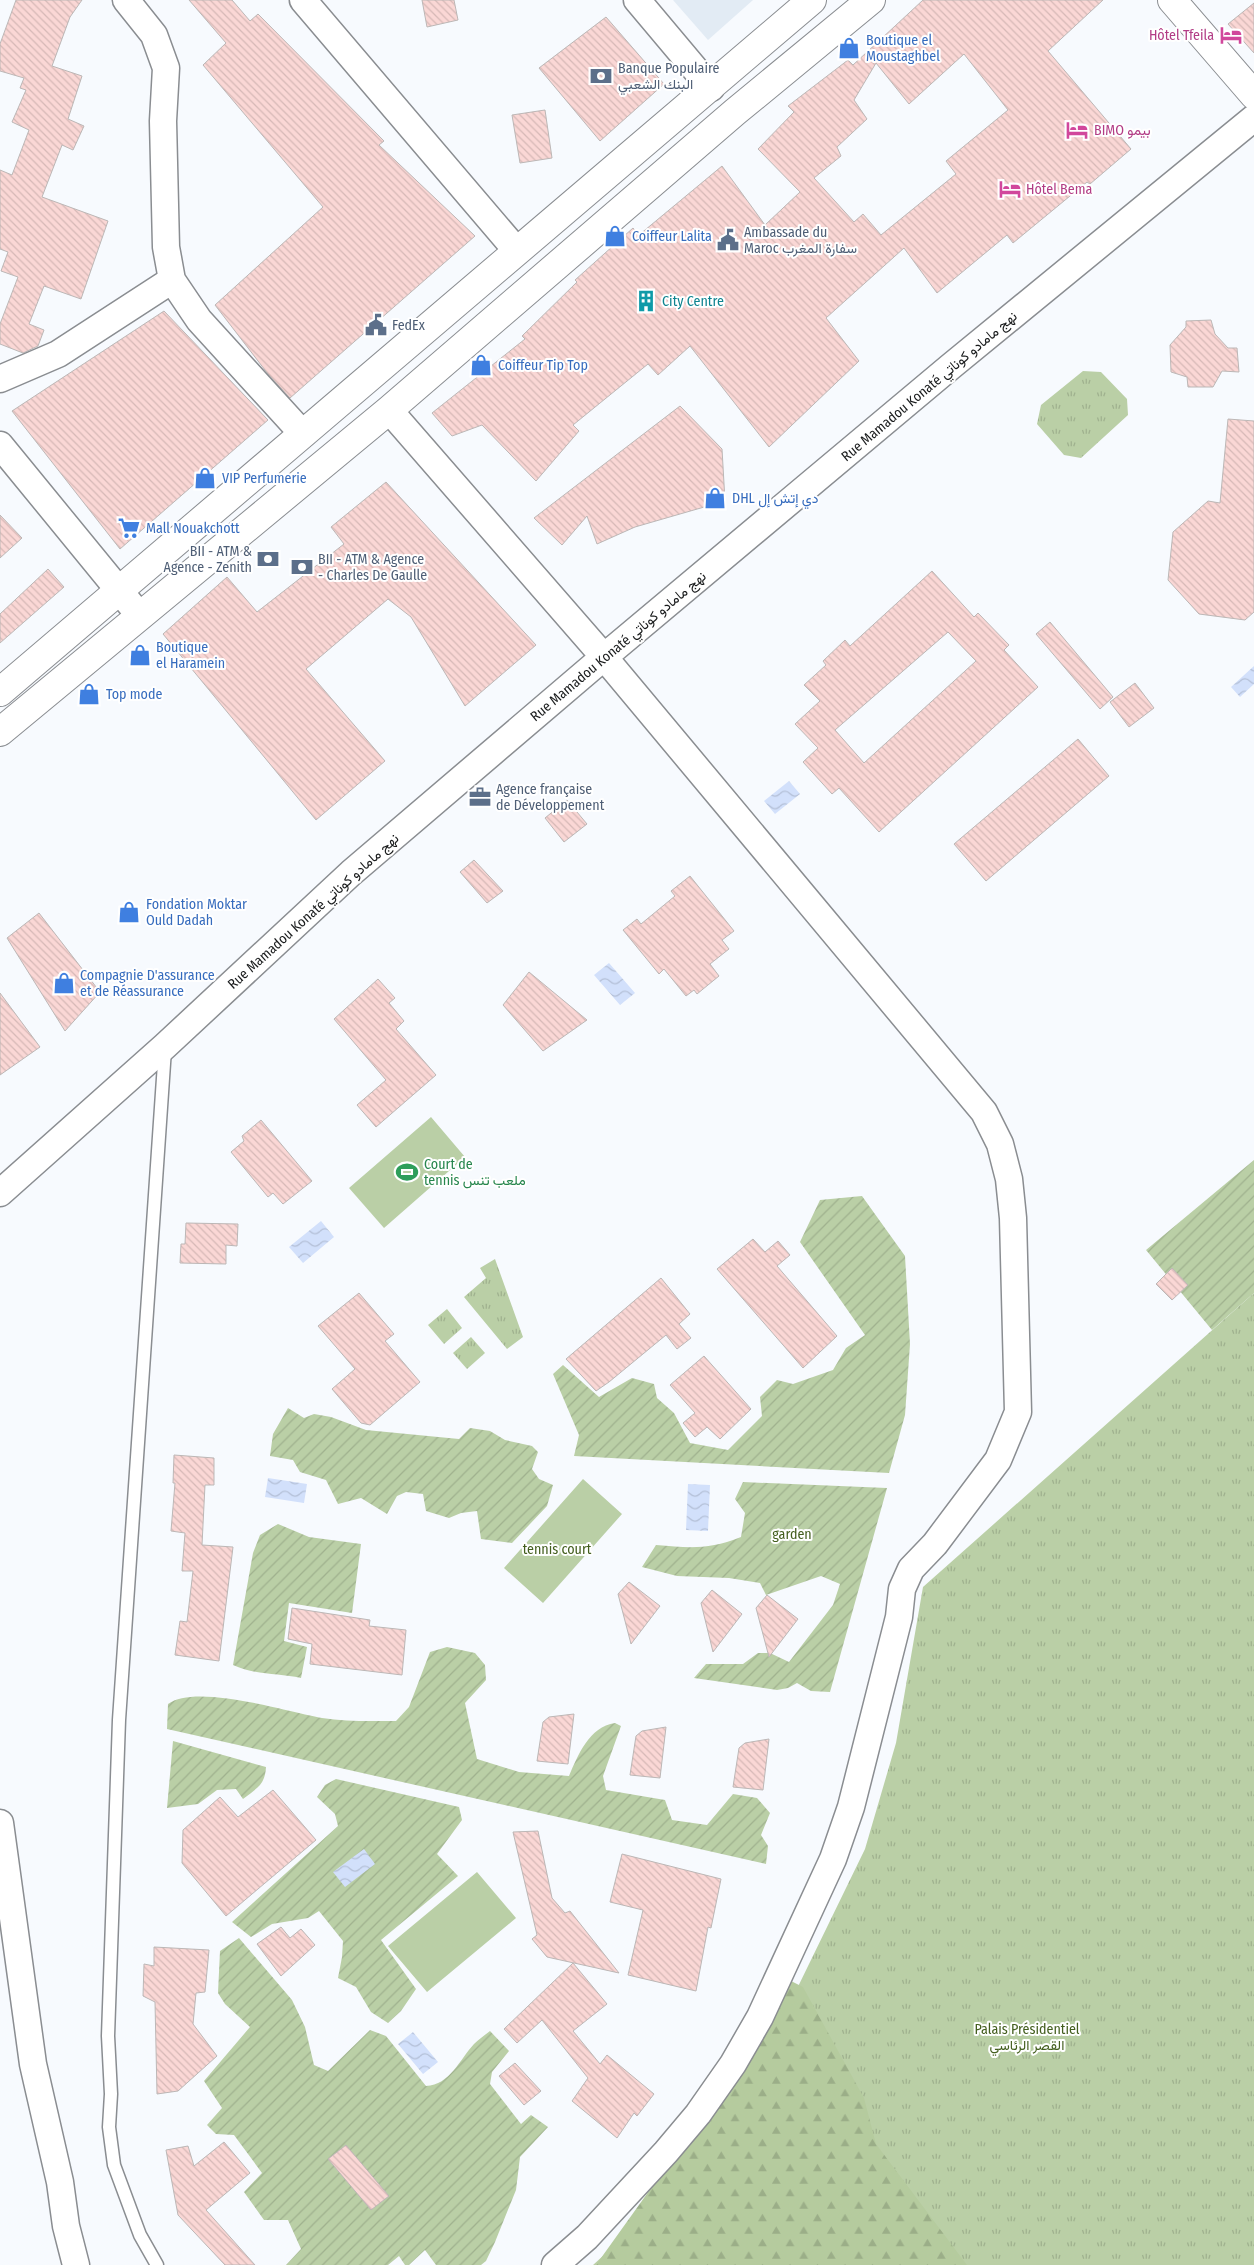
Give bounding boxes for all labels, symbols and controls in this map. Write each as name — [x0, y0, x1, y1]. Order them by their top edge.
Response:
hotel icon: Hôtel Tfeila — [1218, 22, 1244, 48]
place label: Hôtel Tfeila — [1149, 27, 1214, 44]
place label: Boutique el Moustaghbel — [866, 32, 940, 65]
shop icon: Boutique el Moustaghbel — [836, 35, 862, 61]
place label: Banque Populaire البنك الشعبي — [618, 60, 719, 96]
bank icon: Banque Populaire البنك الشعبي — [588, 63, 614, 89]
hotel icon: BIMO بيمو — [1064, 117, 1090, 143]
place label: BIMO بيمو — [1094, 122, 1151, 139]
hotel icon: Hôtel Bema — [997, 176, 1023, 202]
place label: Hôtel Bema — [1026, 181, 1092, 198]
shop icon: Coiffeur Lalita — [602, 223, 628, 249]
place label: Ambassade du Maroc سفارة المغرب — [744, 224, 857, 257]
public building icon: Ambassade du Maroc سفارة المغرب — [715, 227, 741, 253]
place label: Coiffeur Lalita — [632, 228, 712, 245]
building icon: City Centre — [633, 288, 659, 314]
place label: City Centre — [662, 293, 724, 310]
street label: Rue Mamadou Konaté نهج مامادو كوناتي — [838, 308, 1023, 467]
public building icon: FedEx — [363, 312, 389, 338]
place label: FedEx — [392, 317, 426, 334]
shop icon: Coiffeur Tip Top — [468, 352, 494, 378]
place label: Coiffeur Tip Top — [498, 357, 588, 374]
shop icon: VIP Perfumerie — [192, 465, 218, 491]
place label: VIP Perfumerie — [222, 470, 307, 487]
shop icon: DHL دي إتش إل — [702, 485, 728, 511]
place label: DHL دي إتش إل — [732, 490, 819, 510]
supermarket icon: Mall Nouakchott — [116, 515, 142, 541]
place label: Mall Nouakchott — [146, 520, 240, 537]
place label: BII - ATM & Agence - Zenith — [164, 543, 252, 576]
bank icon: BII - ATM & Agence - Zenith — [255, 546, 281, 572]
place label: BII - ATM & Agence - Charles De Gaulle — [318, 551, 427, 584]
bank icon: BII - ATM & Agence - Charles De Gaulle — [289, 554, 315, 580]
street label: Rue Mamadou Konaté نهج مامادو كوناتي — [527, 568, 712, 727]
place label: Boutique el Haramein — [156, 639, 225, 672]
shop icon: Boutique el Haramein — [127, 642, 153, 668]
shop icon: Top mode — [76, 681, 102, 707]
place label: Top mode — [106, 686, 162, 703]
place label: Agence française de Développement — [496, 781, 605, 814]
office icon: Agence française de Développement — [467, 784, 493, 810]
street label: Rue Mamadou Konaté نهج مامادو كوناتي — [224, 830, 404, 995]
place label: Fondation Moktar Ould Dadah — [146, 896, 247, 929]
shop icon: Fondation Moktar Ould Dadah — [116, 899, 142, 925]
place label: Compagnie D'assurance et de Réassurance — [80, 967, 215, 1000]
shop icon: Compagnie D'assurance et de Réassurance — [51, 970, 77, 996]
place label: Court de tennis ملعب تنس — [424, 1156, 526, 1189]
sports icon: Court de tennis ملعب تنس — [394, 1159, 420, 1185]
park label: garden — [772, 1526, 812, 1543]
park label: tennis court — [523, 1541, 592, 1558]
park label: Palais Présidentiel القصر الرئاسي — [974, 2021, 1080, 2057]

